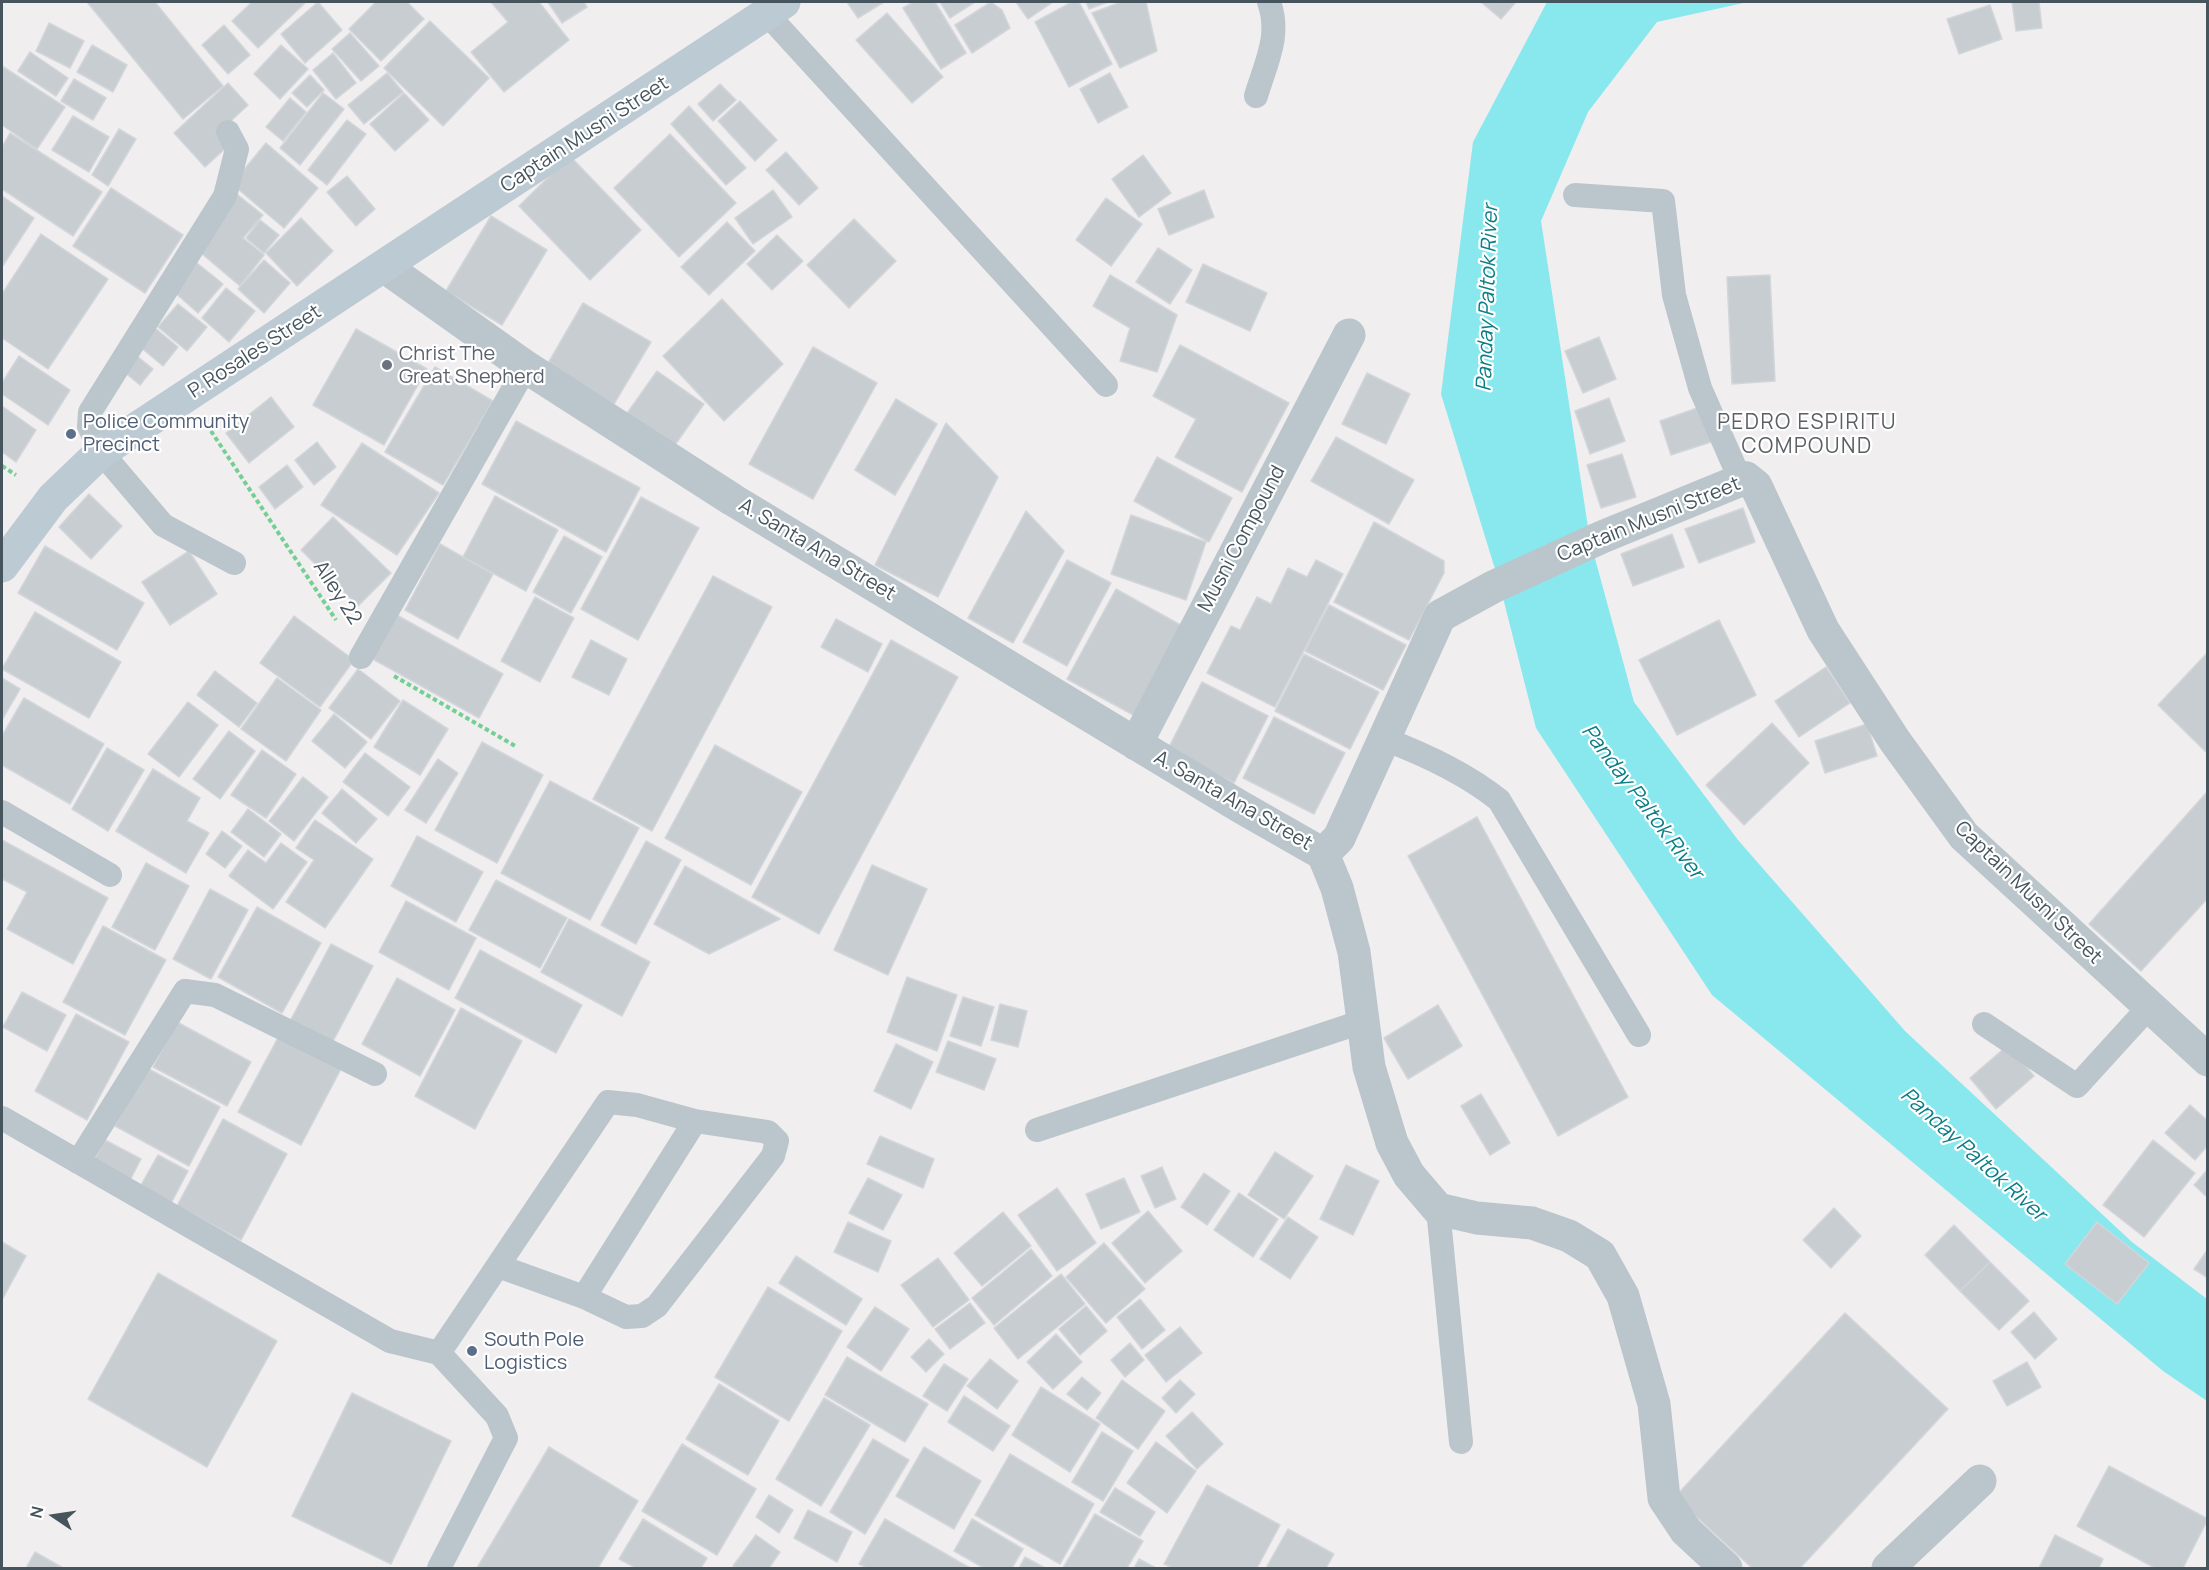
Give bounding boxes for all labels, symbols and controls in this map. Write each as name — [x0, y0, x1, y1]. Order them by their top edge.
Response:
street label: Captain Musni Street — [497, 72, 673, 198]
water label: Panday Paltok River — [1472, 204, 1504, 392]
street label: P. Rosales Street — [184, 300, 326, 404]
place label: Christ The Great Shepherd — [399, 342, 545, 389]
marker: Christ The Great Shepherd — [380, 358, 394, 372]
place label: Police Community Precinct — [83, 410, 249, 457]
district label: PEDRO ESPIRITU COMPOUND — [1717, 410, 1897, 460]
marker: Police Community Precinct — [64, 427, 78, 441]
street label: Musni Compound — [1193, 462, 1291, 616]
street label: Captain Musni Street — [1554, 472, 1744, 568]
street label: A. Santa Ana Street — [734, 494, 900, 606]
street label: Alley 22 — [308, 557, 366, 629]
water label: Panday Paltok River — [1576, 720, 1708, 884]
street label: A. Santa Ana Street — [1150, 746, 1316, 856]
street label: Captain Musni Street — [1949, 816, 2107, 970]
water label: Panday Paltok River — [1895, 1083, 2051, 1227]
place label: South Pole Logistics — [484, 1328, 584, 1375]
marker: South Pole Logistics — [465, 1344, 479, 1358]
north arrow — [24, 1486, 84, 1546]
text: N — [24, 1504, 48, 1520]

